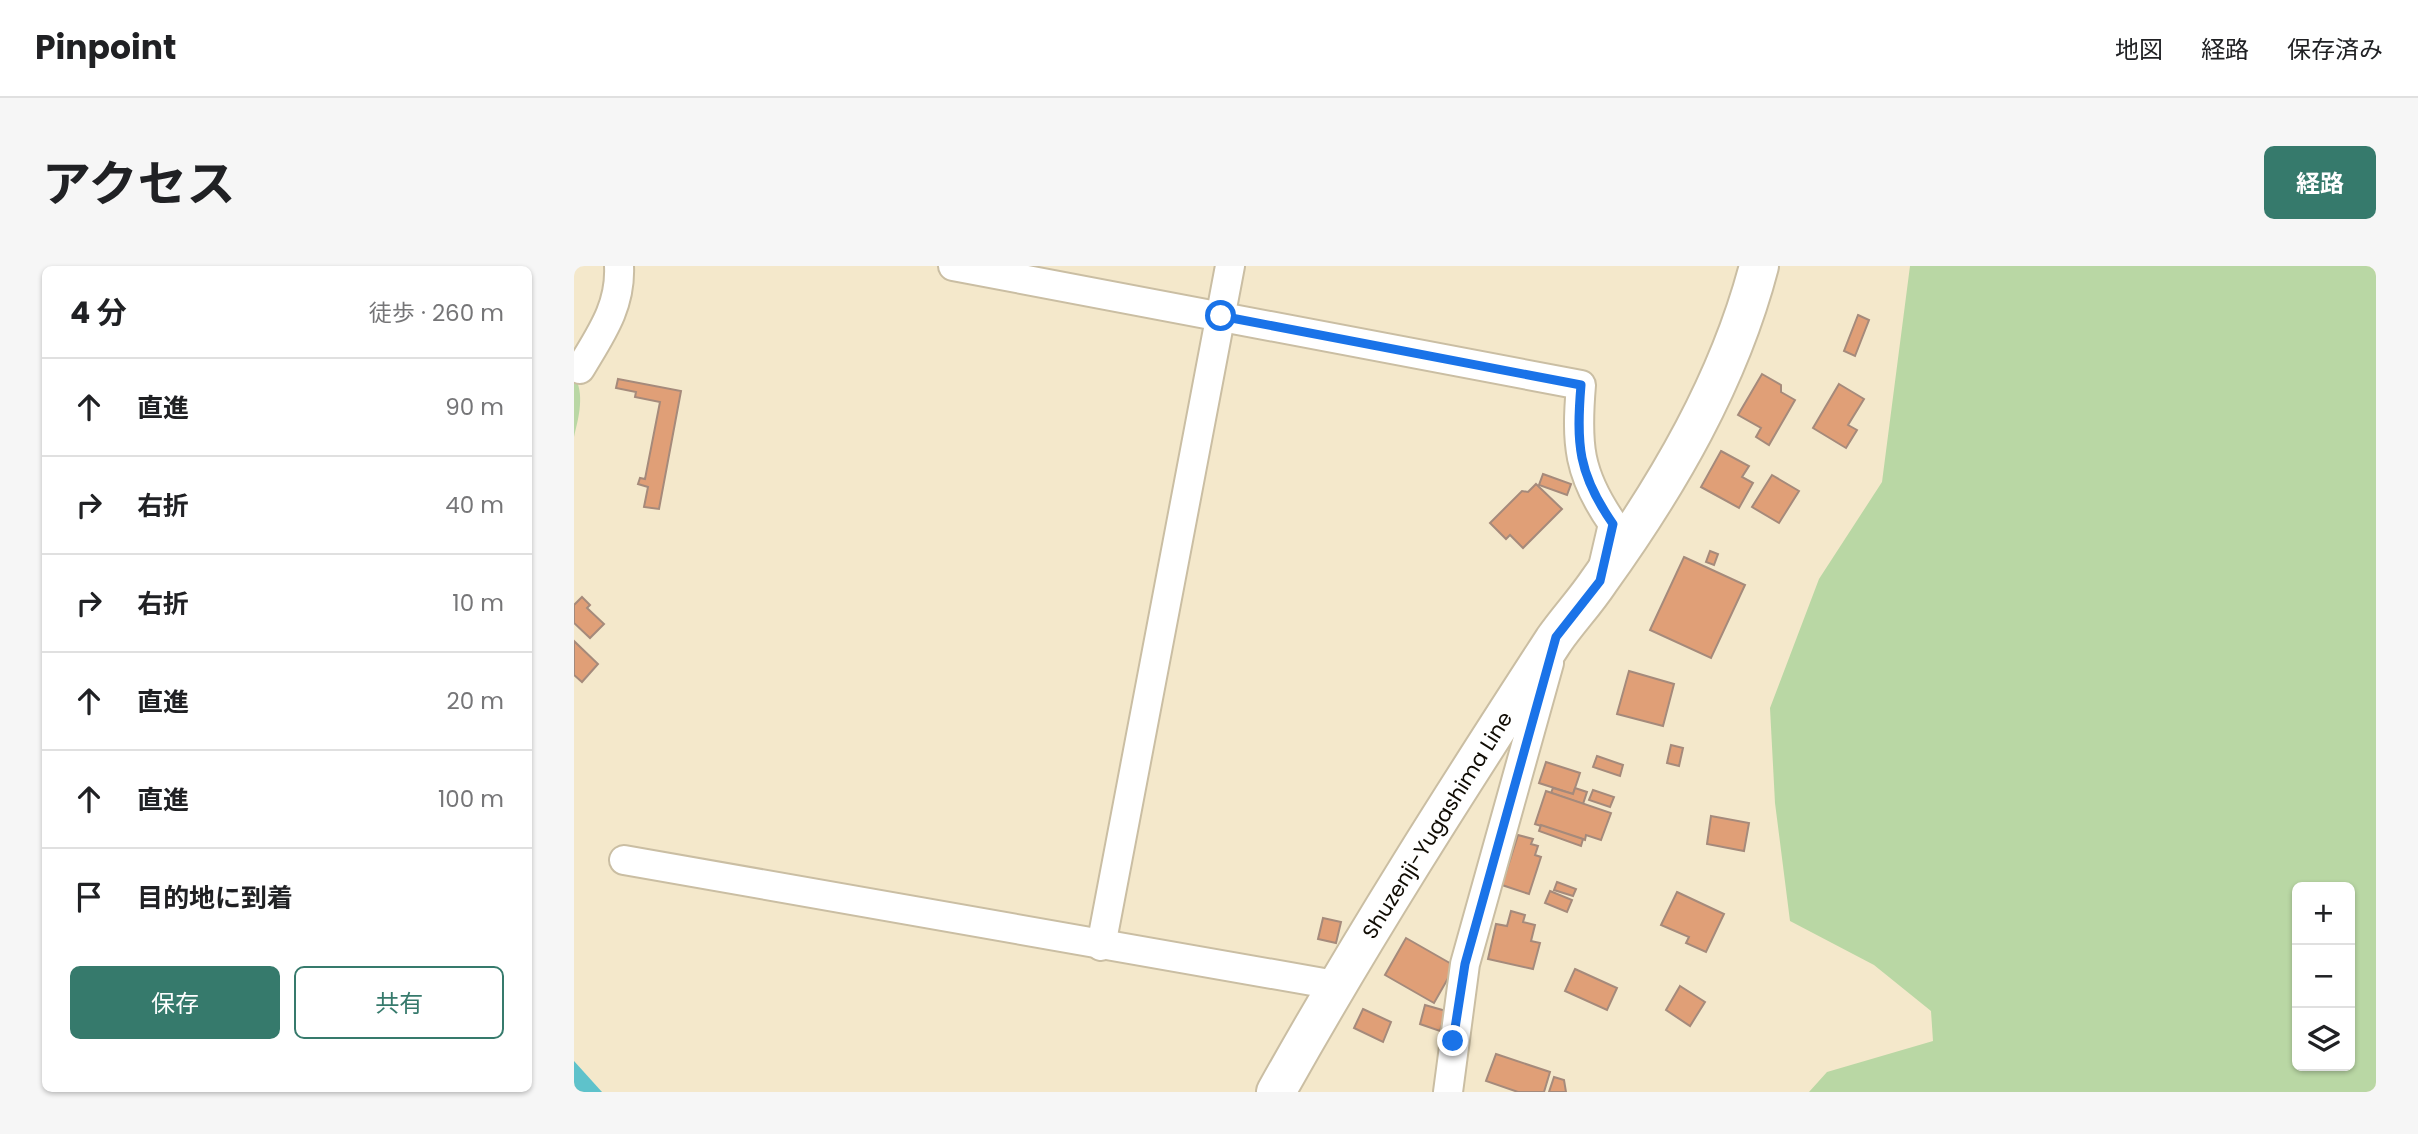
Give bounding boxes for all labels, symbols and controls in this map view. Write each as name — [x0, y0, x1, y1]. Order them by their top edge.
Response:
text: Pinpoint — [35, 24, 176, 71]
text: 地図 — [2115, 33, 2163, 66]
text: 経路 — [2201, 33, 2249, 66]
text: 保存済み — [2287, 33, 2383, 66]
button: 経路 — [2264, 146, 2376, 219]
text: アクセス — [42, 150, 236, 218]
text: 4 分 — [70, 291, 127, 334]
text: 徒歩 · 260 m — [369, 297, 504, 329]
route start — [1205, 300, 1236, 331]
icon: ahead — [70, 388, 108, 426]
text: 直進 — [137, 390, 189, 426]
text: 90 m — [445, 391, 504, 423]
icon: right — [70, 486, 108, 524]
text: 右折 — [137, 488, 189, 524]
text: 40 m — [445, 489, 504, 521]
icon: right — [70, 584, 108, 622]
text: 右折 — [137, 586, 189, 622]
text: 10 m — [452, 587, 504, 619]
icon: ahead — [70, 682, 108, 720]
text: 直進 — [137, 684, 189, 720]
text: 20 m — [446, 685, 504, 717]
street label: Shuzenji-Yugashima Line — [1355, 706, 1519, 944]
icon: ahead — [70, 780, 108, 818]
text: 直進 — [137, 782, 189, 818]
text: 100 m — [438, 783, 504, 815]
icon: arrive — [70, 878, 108, 916]
text: 目的地に到着 — [137, 880, 293, 916]
map controls — [2292, 882, 2355, 1071]
button: + — [2292, 882, 2355, 945]
button: − — [2292, 945, 2355, 1008]
button: 保存 — [70, 966, 280, 1039]
button: 共有 — [294, 966, 504, 1039]
button: layers — [2292, 1008, 2355, 1071]
route end — [1437, 1025, 1468, 1056]

